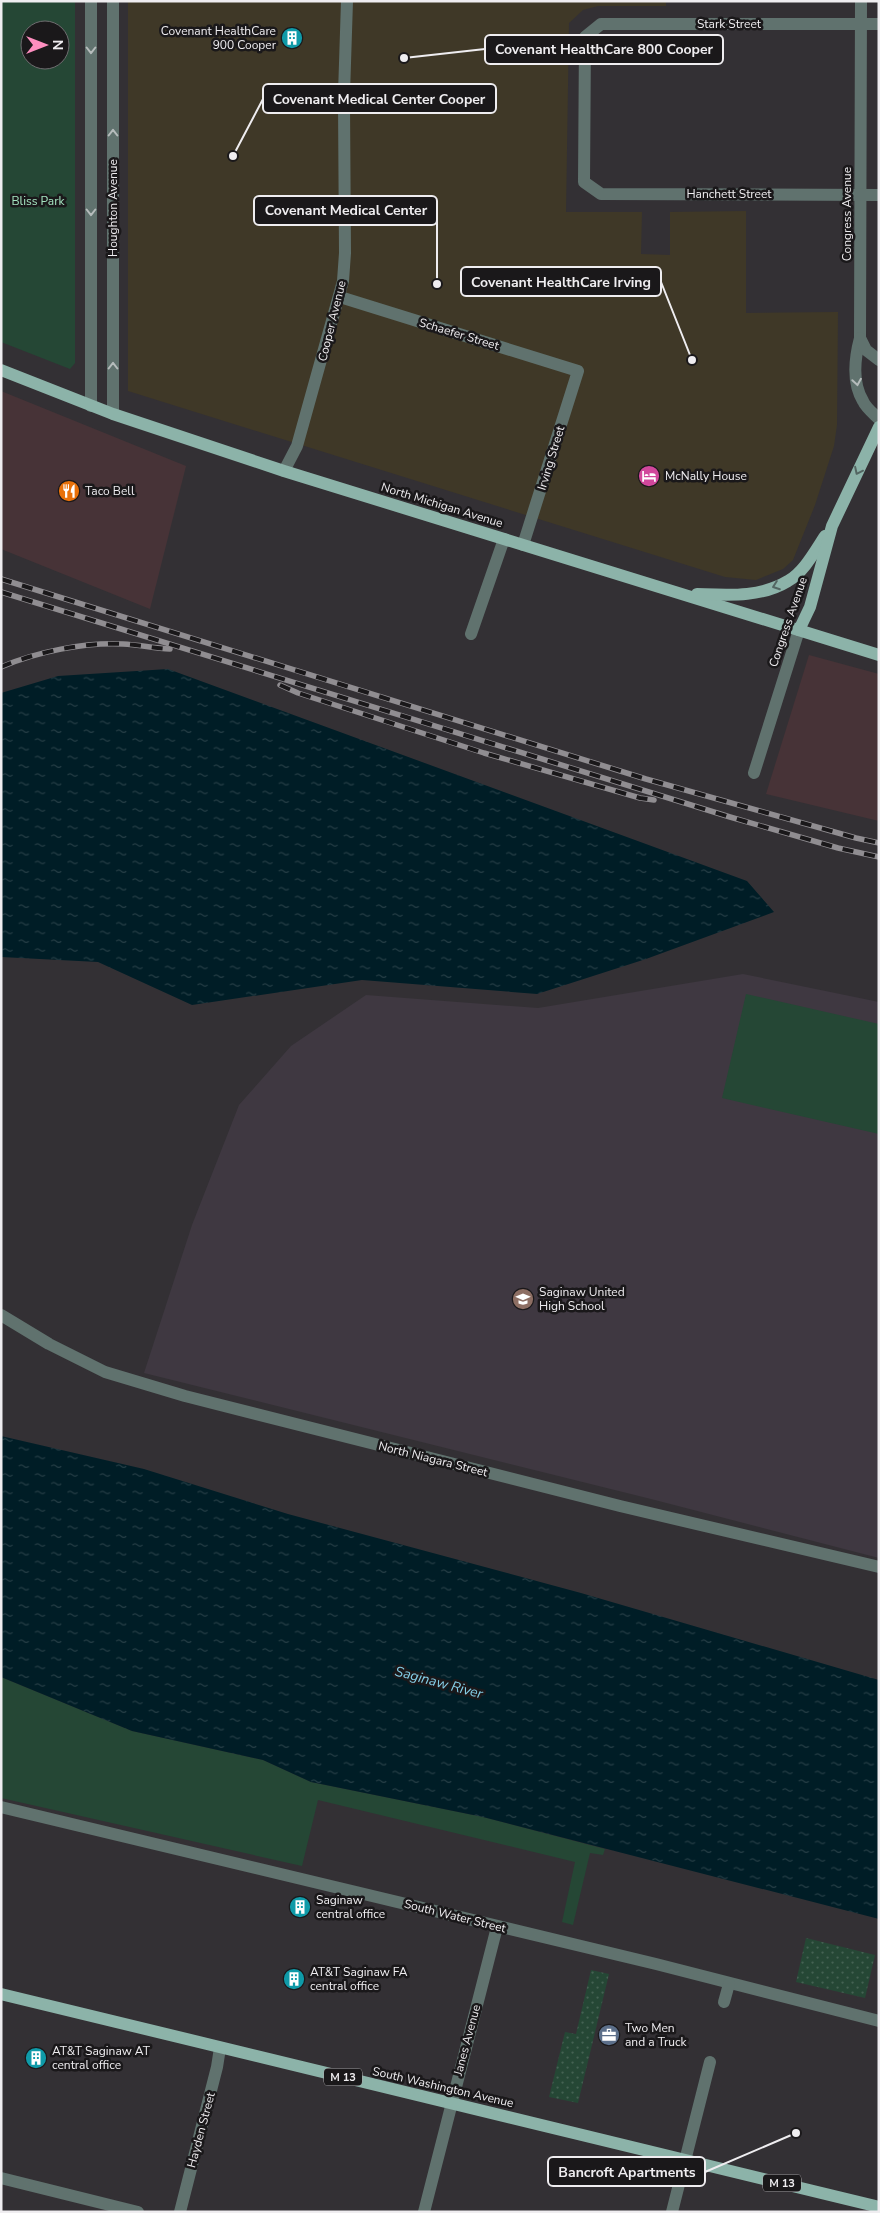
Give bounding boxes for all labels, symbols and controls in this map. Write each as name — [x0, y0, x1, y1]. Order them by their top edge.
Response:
street label: Stark Street — [697, 16, 762, 32]
north arrow — [20, 20, 70, 70]
place label: Covenant HealthCare 900 Cooper — [161, 23, 277, 53]
building icon: Covenant HealthCare 900 Cooper — [280, 26, 304, 50]
callout: Covenant HealthCare 800 Cooper — [485, 35, 723, 64]
text: N — [48, 40, 67, 50]
text: Covenant HealthCare 800 Cooper — [495, 40, 714, 59]
one-way arrow — [86, 46, 96, 54]
callout: Covenant Medical Center Cooper — [263, 84, 496, 113]
text: Covenant Medical Center Cooper — [273, 90, 486, 109]
one-way arrow — [108, 129, 118, 136]
street label: Houghton Avenue — [105, 159, 121, 257]
street label: Congress Avenue — [839, 167, 855, 261]
street label: Hanchett Street — [686, 186, 772, 202]
park label: Bliss Park — [11, 193, 66, 209]
callout: Covenant Medical Center — [254, 196, 437, 225]
text: Covenant Medical Center — [265, 201, 428, 220]
one-way arrow — [86, 209, 96, 217]
callout: Covenant HealthCare Irving — [461, 267, 661, 296]
text: Covenant HealthCare Irving — [471, 273, 651, 292]
street label: Cooper Avenue — [314, 279, 350, 363]
street label: Schaefer Street — [417, 314, 502, 354]
one-way arrow — [108, 361, 118, 369]
one-way arrow — [852, 377, 862, 386]
street label: Irving Street — [534, 423, 569, 492]
hotel icon: McNally House — [637, 464, 661, 488]
one-way arrow — [853, 466, 864, 475]
place label: McNally House — [665, 468, 747, 484]
restaurant icon: Taco Bell — [57, 479, 81, 503]
street label: North Michigan Avenue — [379, 479, 505, 531]
place label: Taco Bell — [85, 483, 135, 499]
street label: Congress Avenue — [765, 575, 811, 669]
one-way arrow — [772, 580, 781, 590]
place label: Saginaw United High School — [539, 1284, 625, 1314]
school or university icon: Saginaw United High School — [511, 1287, 535, 1311]
street label: North Niagara Street — [377, 1438, 490, 1481]
water label: Saginaw River — [393, 1662, 486, 1704]
place label: Saginaw central office — [316, 1892, 385, 1922]
building icon: Saginaw central office — [288, 1895, 312, 1919]
street label: South Water Street — [402, 1896, 508, 1937]
place label: AT&T Saginaw FA central office — [310, 1964, 408, 1994]
building icon: AT&T Saginaw FA central office — [282, 1967, 306, 1991]
street label: Janes Avenue — [450, 2003, 484, 2078]
place label: Two Men and a Truck — [625, 2020, 688, 2050]
office icon: Two Men and a Truck — [597, 2023, 621, 2047]
place label: AT&T Saginaw AT central office — [52, 2043, 151, 2073]
building icon: AT&T Saginaw AT central office — [24, 2046, 48, 2070]
street label: South Washington Avenue — [371, 2063, 515, 2111]
road number: M 13 — [324, 2068, 362, 2086]
street label: Hayden Street — [183, 2090, 219, 2170]
callout: Bancroft Apartments — [548, 2157, 705, 2186]
text: Bancroft Apartments — [558, 2163, 696, 2182]
road number: M 13 — [763, 2174, 801, 2192]

